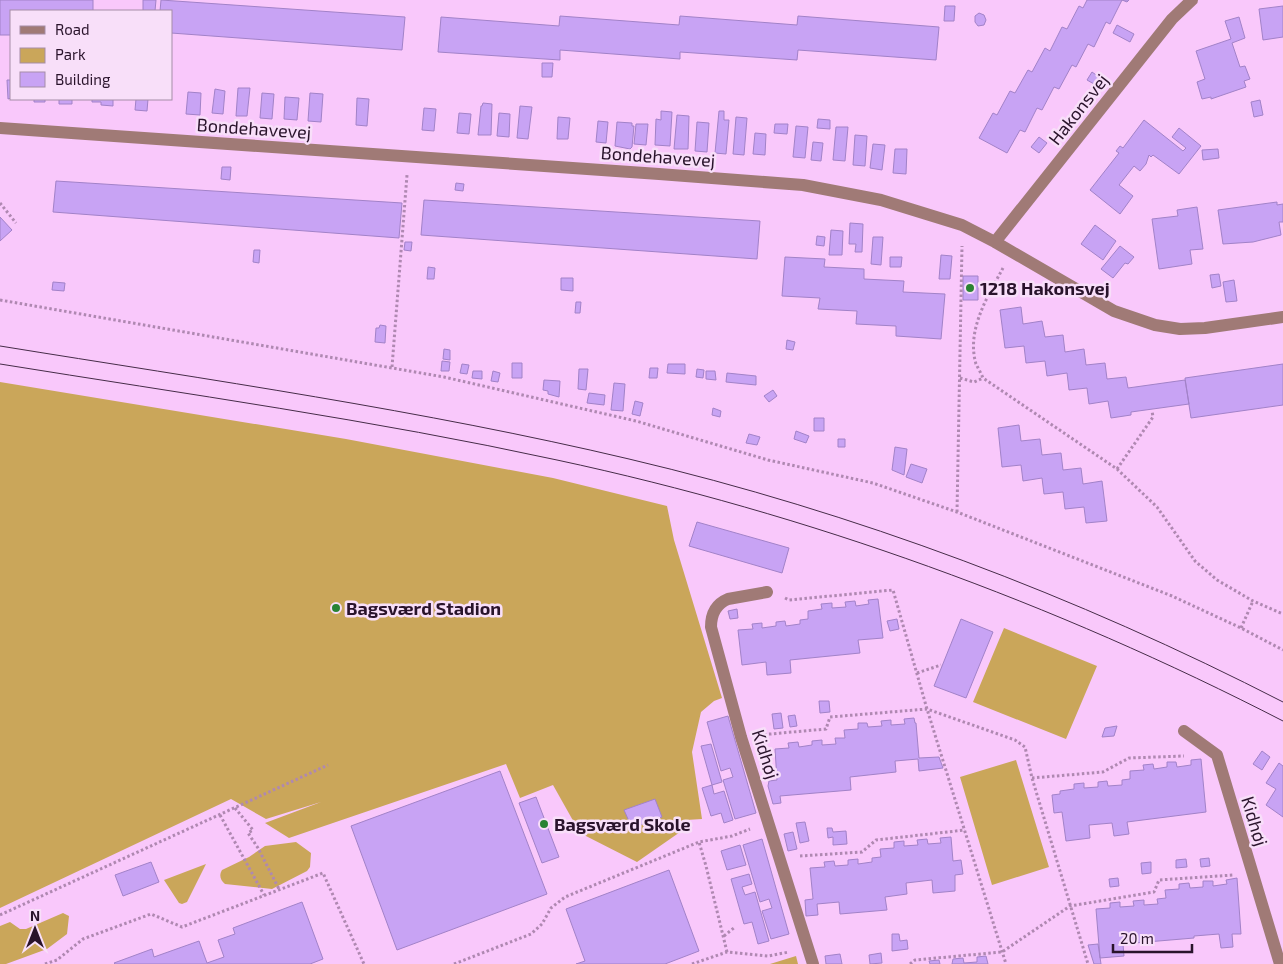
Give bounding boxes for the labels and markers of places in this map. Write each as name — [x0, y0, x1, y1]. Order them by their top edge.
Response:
place label: 1218 Hakonsvej — [980, 277, 1110, 299]
marker: 1218 Hakonsvej — [964, 282, 976, 294]
place label: Bagsværd Stadion — [346, 597, 501, 619]
marker: Bagsværd Stadion — [330, 602, 342, 614]
place label: Bagsværd Skole — [554, 813, 691, 835]
marker: Bagsværd Skole — [538, 818, 550, 830]

